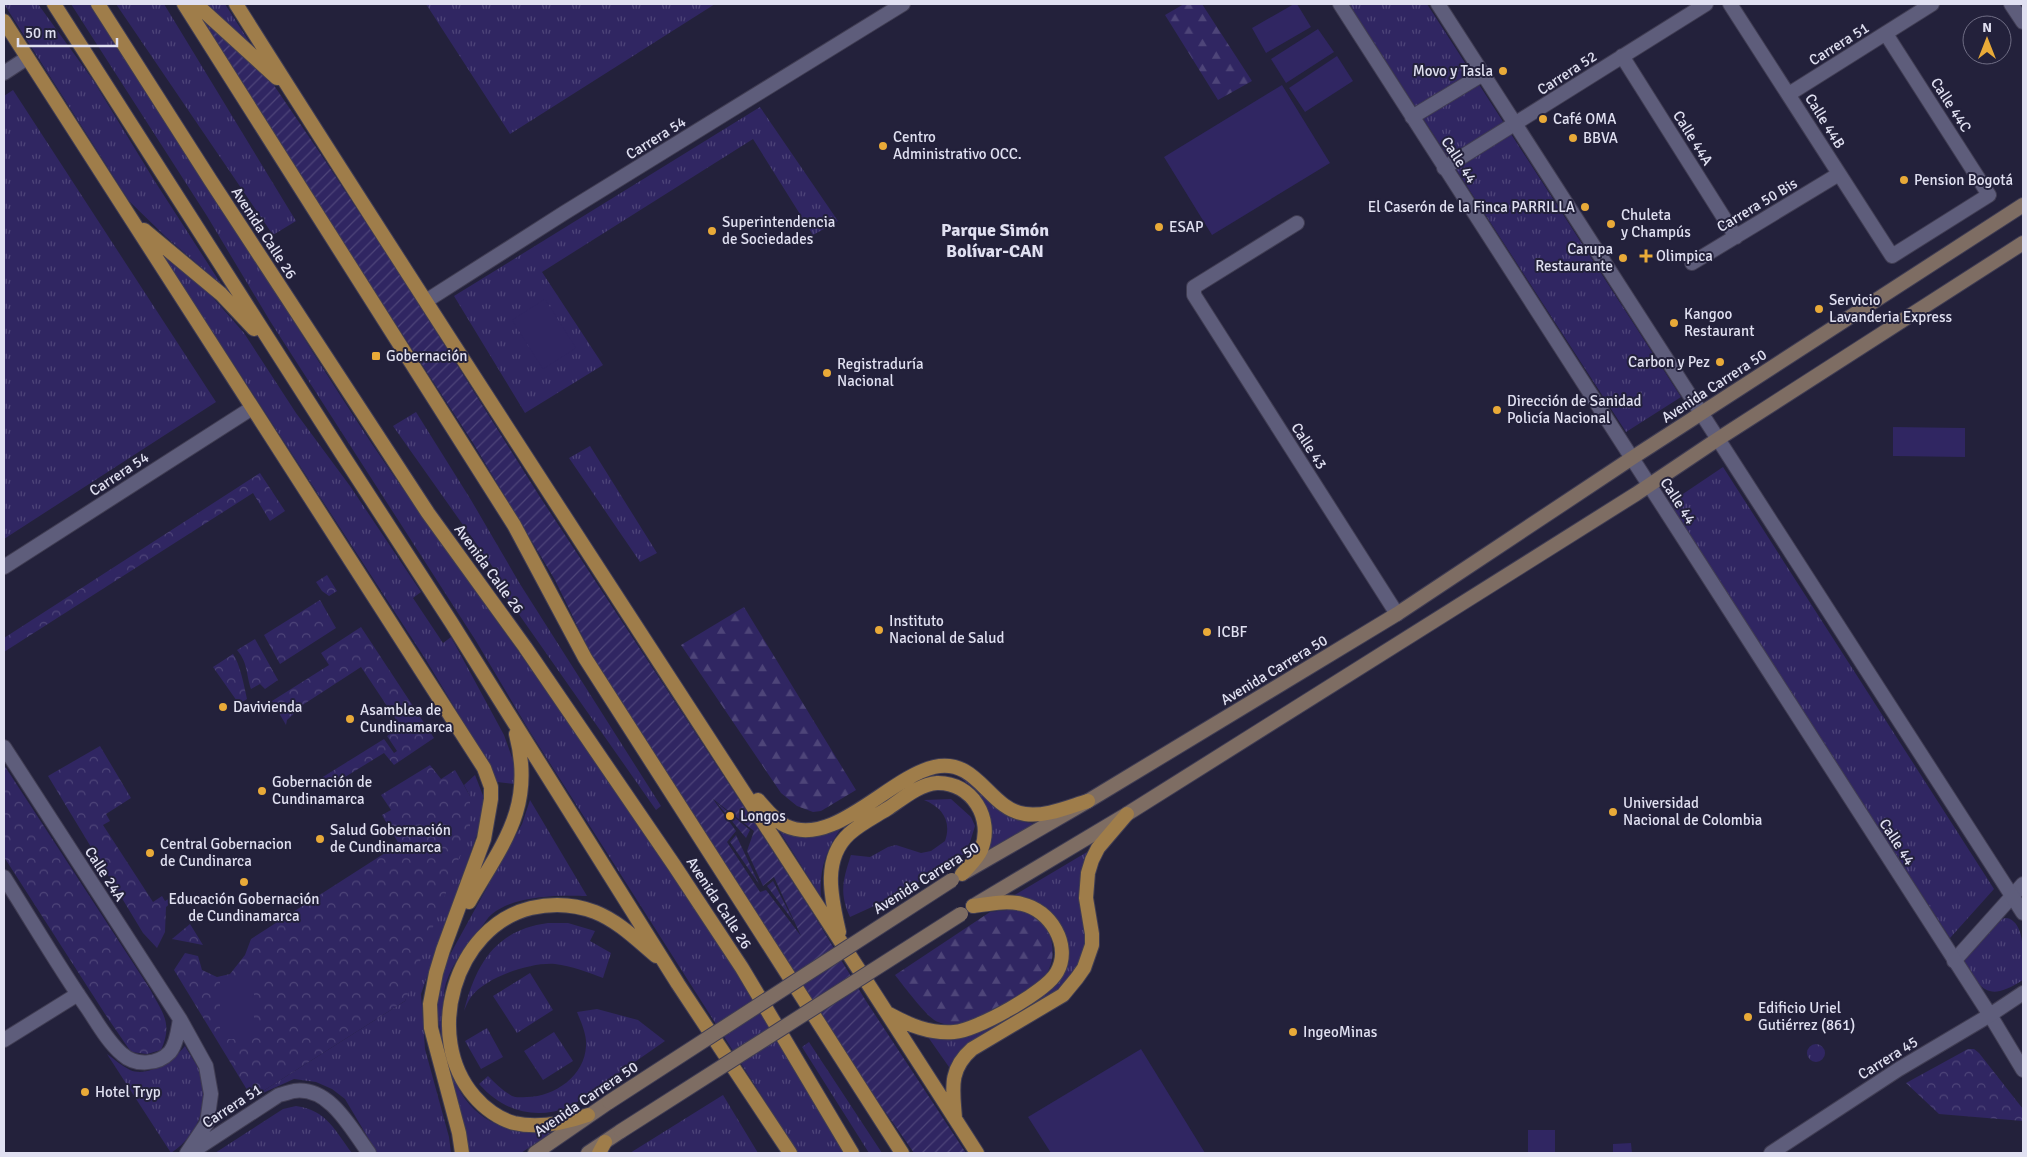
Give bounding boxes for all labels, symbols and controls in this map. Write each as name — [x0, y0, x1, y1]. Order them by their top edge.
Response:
scale bar — [18, 15, 116, 47]
north arrow — [1962, 15, 2012, 65]
street label: Carrera 51 — [1806, 19, 1872, 69]
text: N — [1982, 19, 1992, 36]
text: 50 m — [25, 24, 56, 42]
street label: Carrera 52 — [1534, 47, 1600, 99]
place label: Movo y Tasla — [1413, 62, 1493, 80]
marker: Movo y Tasla — [1497, 65, 1509, 77]
street label: Calle 44C — [1927, 74, 1975, 136]
street label: Calle 44B — [1801, 90, 1849, 152]
street label: Calle 44A — [1669, 107, 1717, 169]
place label: Café OMA — [1553, 110, 1616, 128]
street label: Carrera 54 — [623, 113, 689, 163]
marker: Café OMA — [1537, 113, 1549, 125]
place label: Centro Administrativo OCC. — [893, 128, 1022, 163]
place label: BBVA — [1583, 129, 1618, 147]
marker: BBVA — [1567, 132, 1579, 144]
street label: Calle 44 — [1437, 133, 1481, 187]
marker: Centro Administrativo OCC. — [877, 140, 889, 152]
place label: Pension Bogotá — [1914, 171, 2013, 189]
street label: Carrera 50 Bis — [1714, 174, 1801, 236]
marker: Pension Bogotá — [1898, 174, 1910, 186]
street label: Avenida Calle 26 — [228, 184, 300, 282]
place label: El Caserón de la Finca PARRILLA — [1368, 198, 1575, 216]
marker: El Caserón de la Finca PARRILLA — [1579, 201, 1591, 213]
place label: Chuleta y Champús — [1621, 206, 1691, 241]
place label: Superintendencia de Sociedades — [722, 213, 835, 248]
place label: ESAP — [1169, 218, 1204, 236]
marker: Chuleta y Champús — [1605, 218, 1617, 230]
district label: Parque Simón Bolívar-CAN — [941, 219, 1049, 262]
marker: ESAP — [1153, 221, 1165, 233]
marker: Superintendencia de Sociedades — [706, 225, 718, 237]
place label: Carupa Restaurante — [1535, 240, 1613, 275]
place label: Olimpica — [1656, 247, 1713, 265]
marker: Olimpica — [1640, 250, 1652, 262]
marker: Carupa Restaurante — [1617, 252, 1629, 264]
place label: Servicio Lavanderia Express — [1829, 291, 1952, 326]
marker: Servicio Lavanderia Express — [1813, 303, 1825, 315]
place label: Kangoo Restaurant — [1684, 305, 1754, 340]
marker: Kangoo Restaurant — [1668, 317, 1680, 329]
street label: Avenida Carrera 50 — [1658, 345, 1770, 427]
place label: Gobernación — [386, 347, 467, 365]
marker: Gobernación — [370, 350, 382, 362]
place label: Carbon y Pez — [1628, 353, 1710, 371]
place label: Registraduría Nacional — [837, 355, 924, 390]
marker: Carbon y Pez — [1714, 356, 1726, 368]
marker: Registraduría Nacional — [821, 367, 833, 379]
place label: Dirección de Sanidad Policía Nacional — [1507, 392, 1642, 427]
marker: Dirección de Sanidad Policía Nacional — [1491, 404, 1503, 416]
street label: Calle 43 — [1287, 419, 1331, 473]
street label: Carrera 54 — [86, 448, 152, 500]
street label: Calle 44 — [1656, 474, 1700, 528]
street label: Avenida Calle 26 — [450, 521, 528, 617]
place label: Instituto Nacional de Salud — [889, 612, 1004, 647]
place label: ICBF — [1217, 623, 1248, 641]
marker: Instituto Nacional de Salud — [873, 624, 885, 636]
marker: ICBF — [1201, 626, 1213, 638]
street label: Avenida Carrera 50 — [1217, 631, 1331, 709]
place label: Davivienda — [233, 698, 302, 716]
marker: Davivienda — [217, 701, 229, 713]
place label: Asamblea de Cundinamarca — [360, 701, 453, 736]
marker: Asamblea de Cundinamarca — [344, 713, 356, 725]
place label: Gobernación de Cundinamarca — [272, 773, 372, 808]
marker: Gobernación de Cundinamarca — [256, 785, 268, 797]
place label: Universidad Nacional de Colombia — [1623, 794, 1762, 829]
marker: Universidad Nacional de Colombia — [1607, 806, 1619, 818]
place label: Longos — [740, 807, 786, 825]
marker: Longos — [724, 810, 736, 822]
street label: Calle 44 — [1875, 815, 1919, 869]
place label: Salud Gobernación de Cundinamarca — [330, 821, 451, 856]
marker: Salud Gobernación de Cundinamarca — [314, 833, 326, 845]
place label: Central Gobernacion de Cundinarca — [160, 835, 292, 870]
street label: Avenida Carrera 50 — [870, 838, 982, 918]
street label: Calle 24A — [81, 843, 129, 905]
marker: Central Gobernacion de Cundinarca — [144, 847, 156, 859]
street label: Avenida Calle 26 — [683, 854, 755, 952]
marker: Educación Gobernación de Cundinamarca — [238, 876, 250, 888]
place label: Educación Gobernación de Cundinamarca — [168, 890, 320, 925]
place label: Edificio Uriel Gutiérrez (861) — [1758, 999, 1855, 1034]
marker: Edificio Uriel Gutiérrez (861) — [1742, 1011, 1754, 1023]
place label: IngeoMinas — [1303, 1023, 1378, 1041]
marker: IngeoMinas — [1287, 1026, 1299, 1038]
street label: Carrera 45 — [1855, 1033, 1921, 1083]
street label: Avenida Carrera 50 — [531, 1058, 641, 1140]
street label: Carrera 51 — [199, 1080, 265, 1132]
place label: Hotel Tryp — [95, 1083, 161, 1101]
marker: Hotel Tryp — [79, 1086, 91, 1098]

